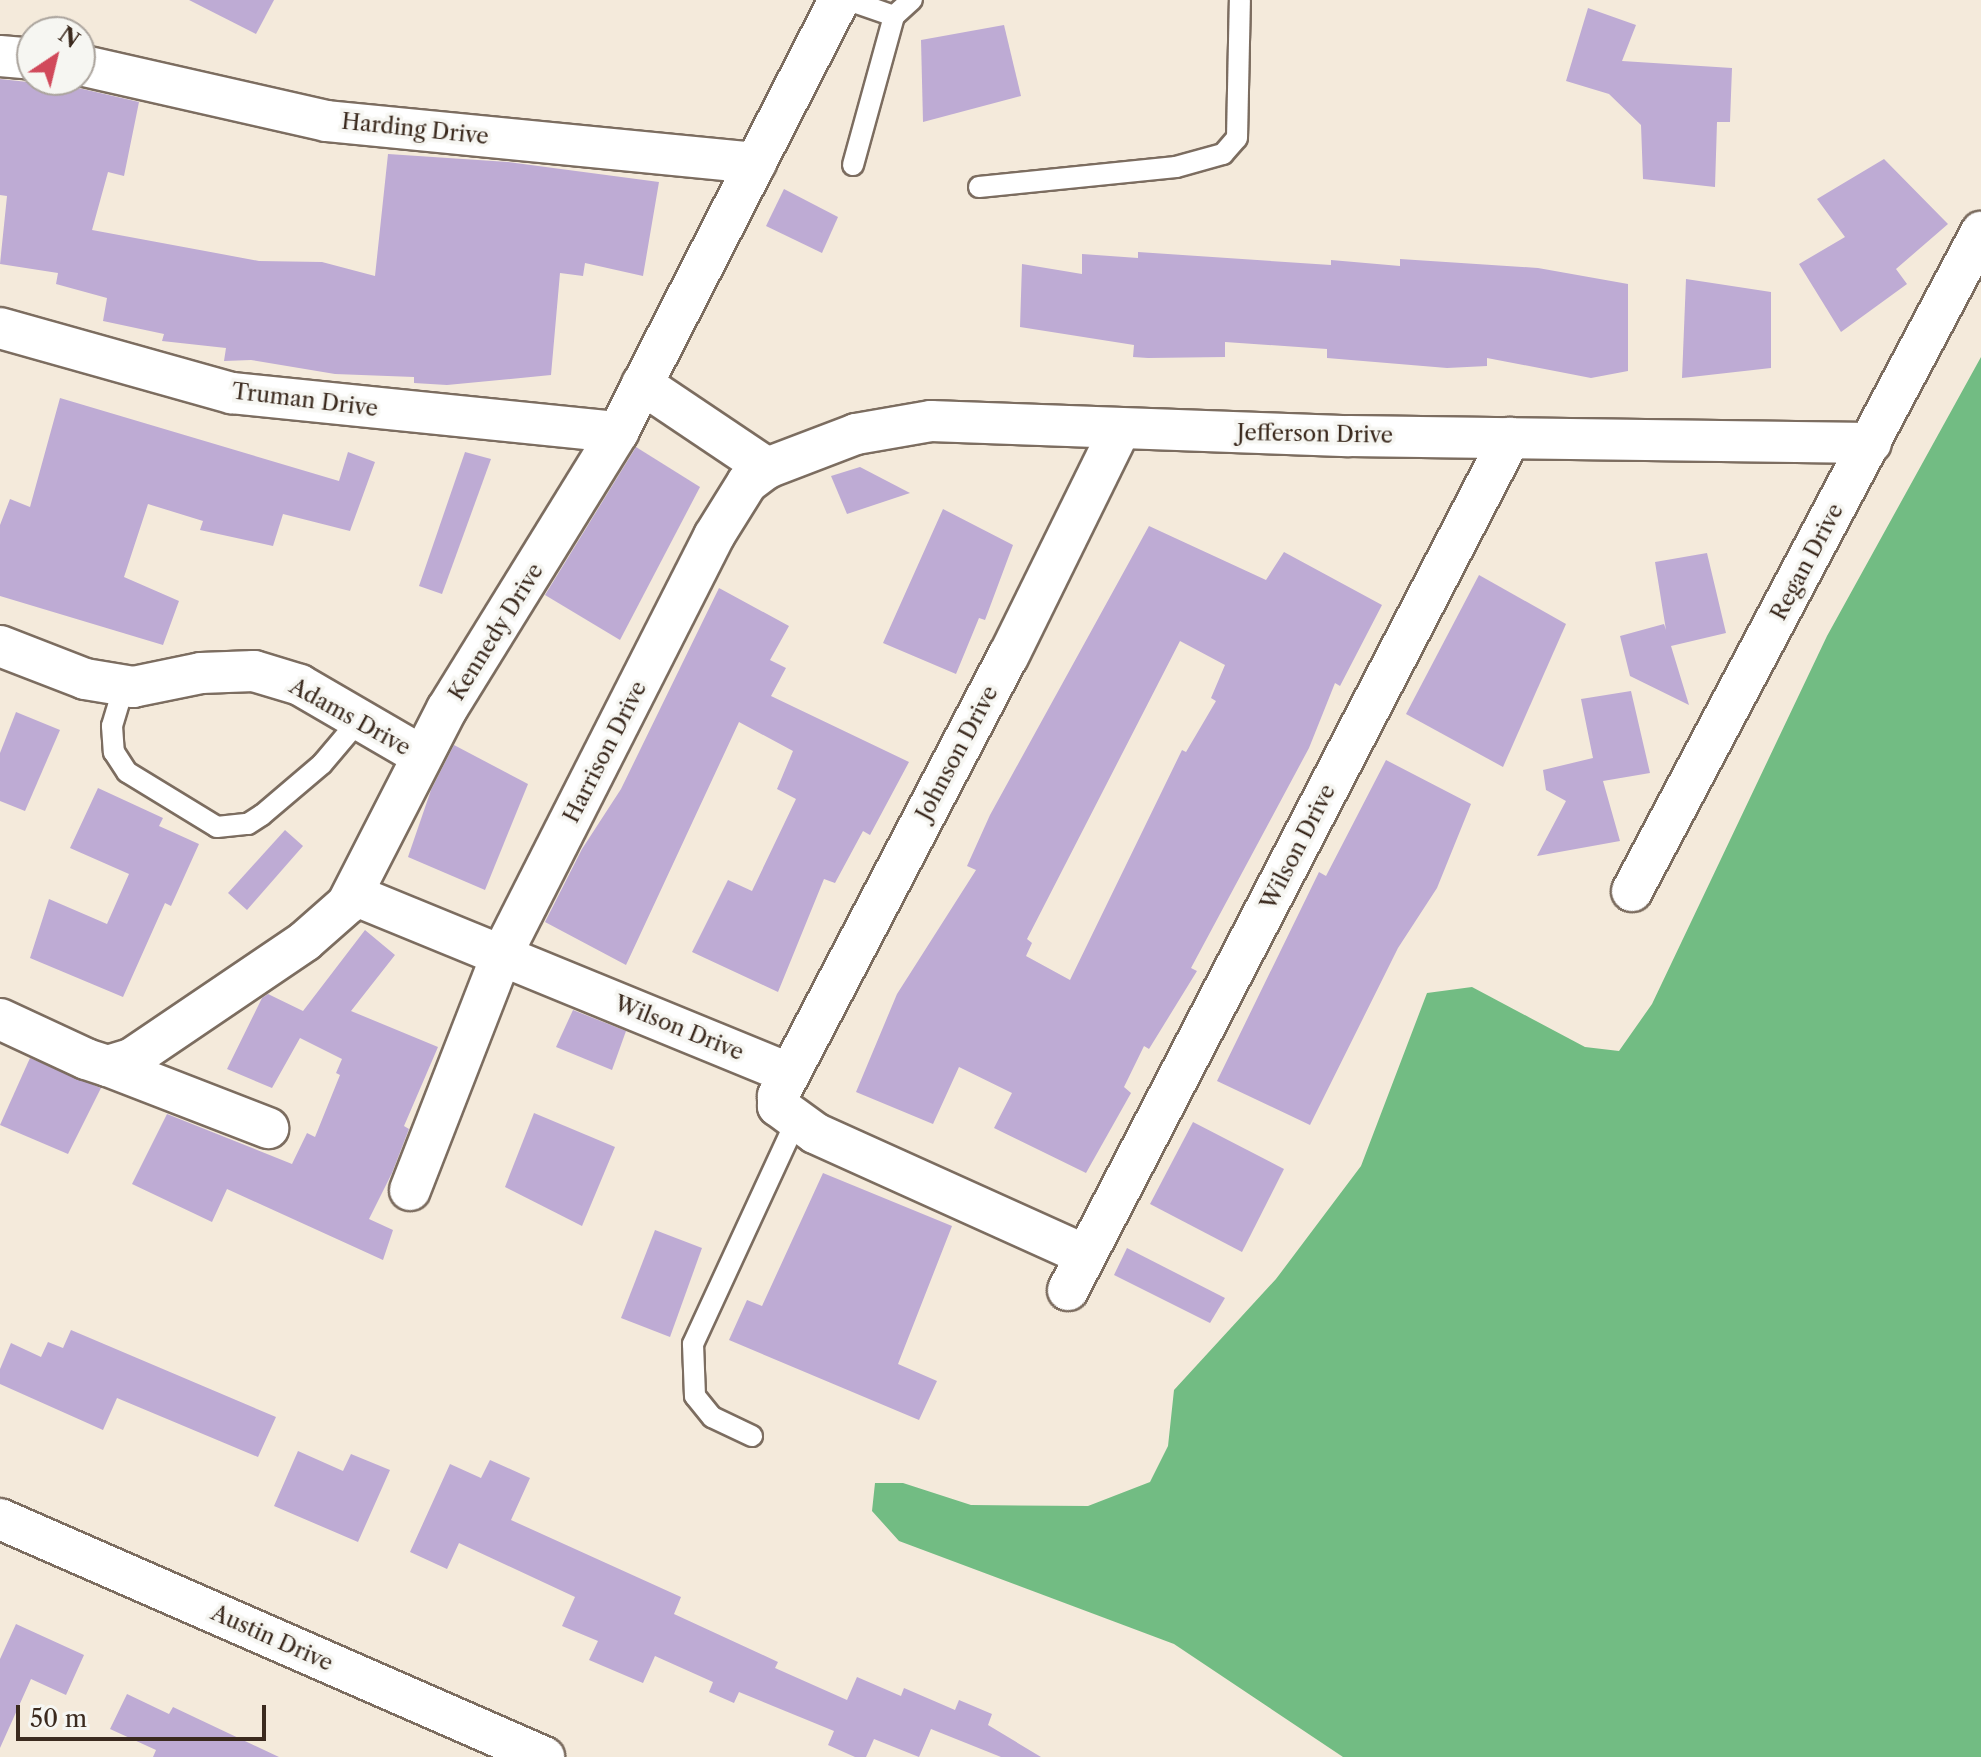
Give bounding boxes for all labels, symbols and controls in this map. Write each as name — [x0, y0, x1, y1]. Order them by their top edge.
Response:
north arrow — [16, 16, 96, 96]
text: N — [53, 21, 84, 54]
street label: Harding Drive — [340, 108, 490, 150]
street label: Truman Drive — [231, 378, 379, 422]
street label: Jefferson Drive — [1237, 419, 1393, 449]
street label: Regan Drive — [1765, 499, 1849, 625]
street label: Kennedy Drive — [443, 558, 549, 706]
street label: Adams Drive — [285, 673, 415, 761]
street label: Harrison Drive — [558, 677, 652, 827]
street label: Johnson Drive — [911, 681, 1003, 825]
street label: Wilson Drive — [1255, 780, 1341, 914]
street label: Wilson Drive — [610, 990, 748, 1066]
street label: Austin Drive — [207, 1599, 337, 1677]
scale bar — [20, 1689, 270, 1739]
text: 50 m — [30, 1704, 87, 1733]

